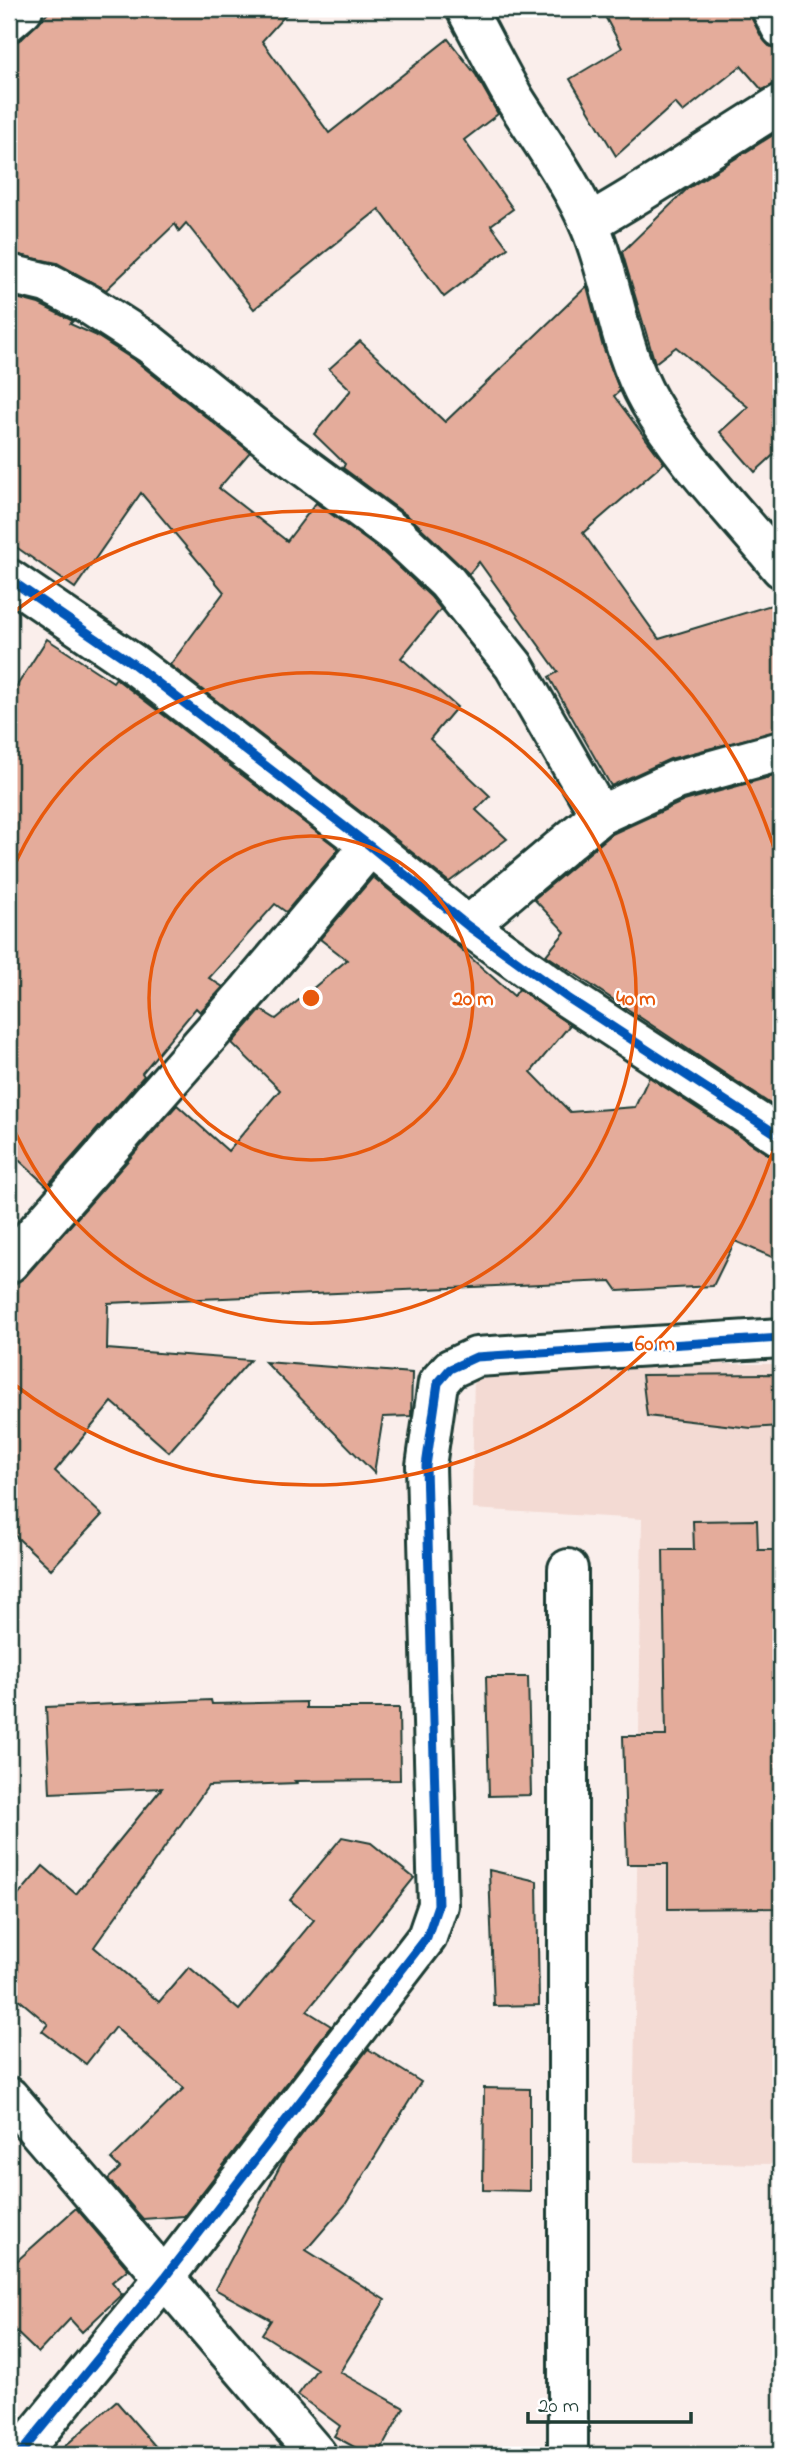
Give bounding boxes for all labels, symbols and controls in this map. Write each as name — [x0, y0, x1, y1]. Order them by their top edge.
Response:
text: 20 m — [451, 985, 494, 1015]
text: 40 m — [616, 985, 656, 1015]
centre of rings — [299, 986, 323, 1010]
text: 60 m — [635, 1330, 675, 1360]
scale bar — [528, 2380, 690, 2424]
text: 20 m — [538, 2392, 579, 2422]

